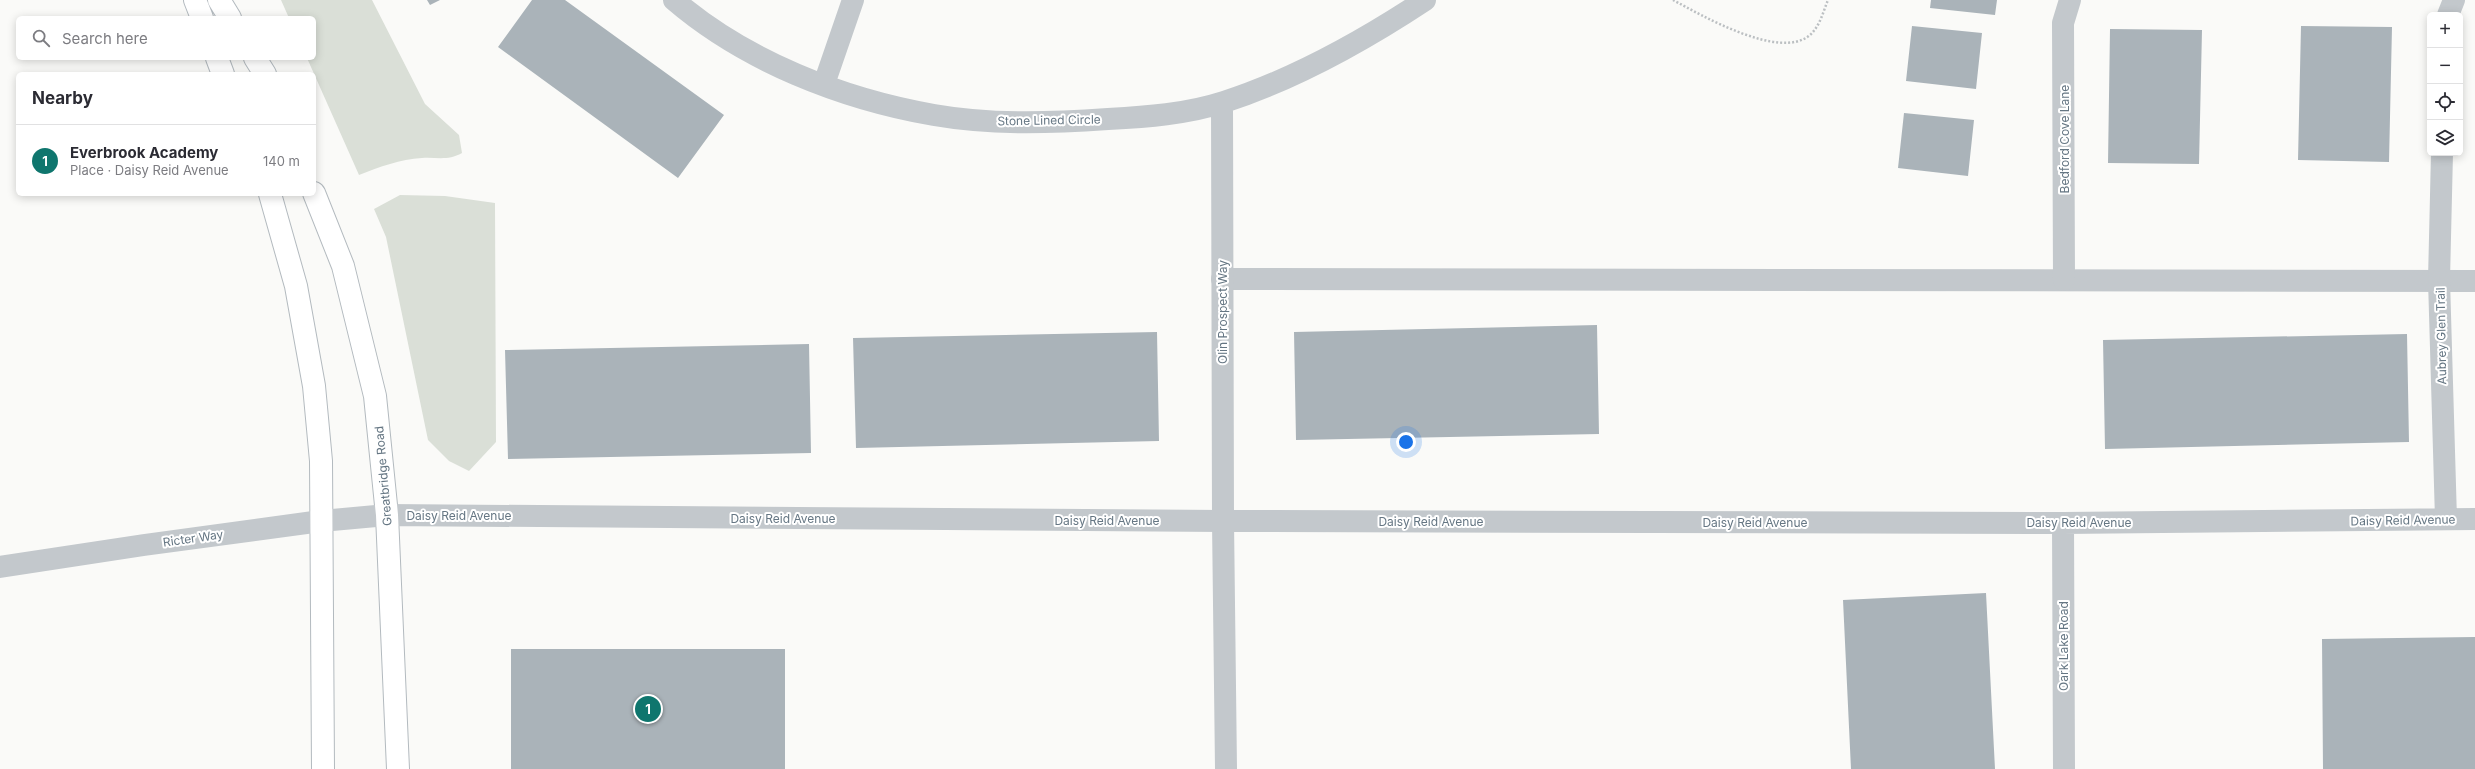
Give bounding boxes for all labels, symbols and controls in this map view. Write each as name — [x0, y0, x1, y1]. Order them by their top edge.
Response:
map controls — [2427, 12, 2463, 156]
button: + — [2427, 12, 2463, 48]
search box — [16, 16, 316, 60]
icon: search — [30, 27, 52, 49]
text: Search here — [62, 29, 148, 48]
button: − — [2427, 48, 2463, 84]
button: locate — [2427, 84, 2463, 120]
street label: Bedford Cove Lane — [2057, 85, 2072, 193]
text: Nearby — [32, 88, 93, 108]
street label: Stone Lined Circle — [997, 112, 1101, 128]
button: layers — [2427, 120, 2463, 156]
text: Everbrook Academy — [70, 143, 218, 162]
text: 1 — [42, 153, 48, 169]
text: 140 m — [263, 153, 300, 169]
text: Place · Daisy Reid Avenue — [70, 162, 229, 178]
street label: Olin Prospect Way — [1215, 260, 1230, 364]
street label: Aubrey Glen Trail — [2433, 287, 2449, 385]
street label: Greatbridge Road — [371, 426, 395, 526]
your location — [1396, 432, 1416, 452]
street label: Daisy Reid Avenue — [406, 508, 512, 523]
street label: Daisy Reid Avenue — [730, 511, 836, 526]
street label: Daisy Reid Avenue — [2350, 512, 2456, 528]
street label: Daisy Reid Avenue — [1054, 513, 1160, 528]
street label: Daisy Reid Avenue — [1378, 514, 1484, 529]
street label: Daisy Reid Avenue — [1702, 515, 1808, 530]
street label: Daisy Reid Avenue — [2026, 515, 2132, 530]
street label: Ricter Way — [162, 526, 224, 550]
street label: Oark Lake Road — [2056, 601, 2071, 691]
pin: 1 — [635, 694, 661, 724]

